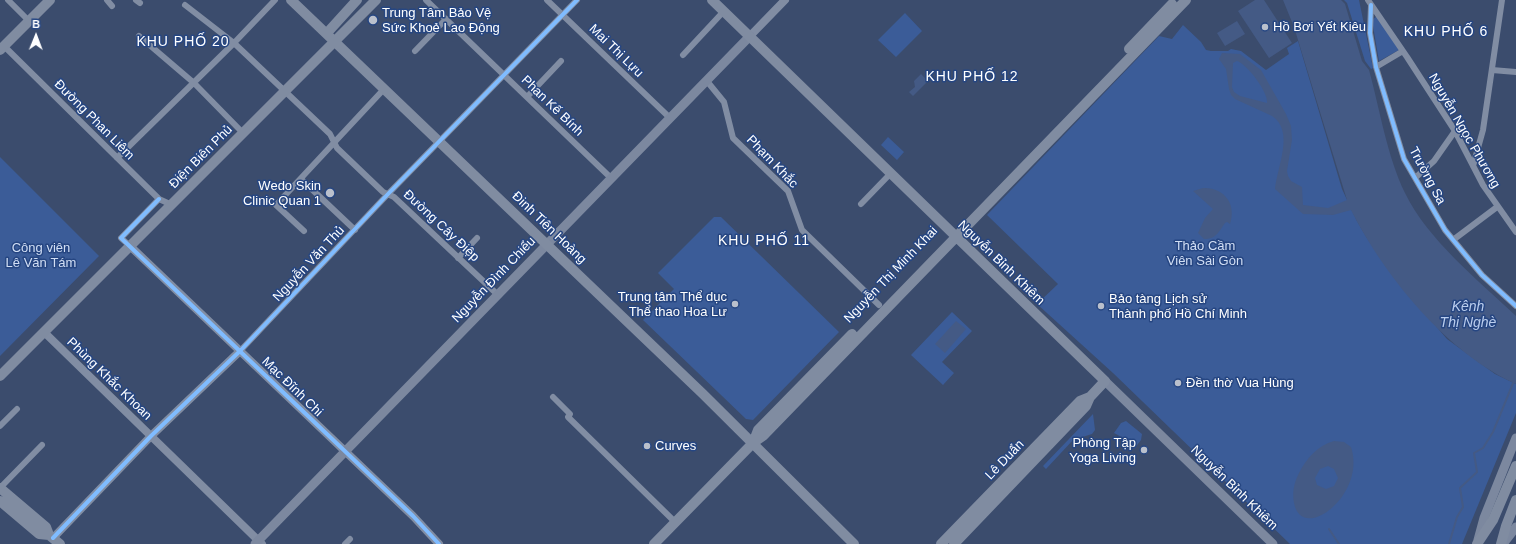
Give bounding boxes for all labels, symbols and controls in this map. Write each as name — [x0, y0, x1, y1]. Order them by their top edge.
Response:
place label: Trung Tâm Bảo Vệ Sức Khoẻ Lao Động — [382, 5, 500, 36]
marker: Trung Tâm Bảo Vệ Sức Khoẻ Lao Động — [367, 14, 379, 26]
north arrow — [16, 16, 56, 56]
text: B — [32, 18, 40, 30]
place label: Hồ Bơi Yết Kiêu — [1273, 19, 1366, 35]
street label: Mai Thị Lựu — [586, 21, 646, 81]
marker: Hồ Bơi Yết Kiêu — [1260, 22, 1270, 32]
district label: KHU PHỐ 6 — [1404, 24, 1488, 40]
district label: KHU PHỐ 20 — [136, 34, 230, 50]
district label: KHU PHỐ 12 — [925, 69, 1019, 85]
street label: Nguyễn Ngọc Phương — [1425, 71, 1503, 191]
street label: Phan Kế Bính — [518, 73, 586, 139]
street label: Đường Phan Liêm — [51, 77, 137, 163]
street label: Điện Biên Phủ — [166, 122, 236, 192]
street label: Phạm Khắc — [743, 132, 801, 192]
street label: Trường Sa — [1405, 145, 1449, 207]
place label: Wedo Skin Clinic Quan 1 — [243, 178, 321, 209]
marker: Wedo Skin Clinic Quan 1 — [324, 187, 336, 199]
street label: Đường Cây Điệp — [400, 187, 482, 265]
street label: Đinh Tiên Hoàng — [509, 189, 589, 267]
street label: Nguyễn Bỉnh Khiêm — [954, 217, 1048, 309]
street label: Nguyễn Văn Thủ — [270, 223, 348, 305]
street label: Nguyễn Thị Minh Khai — [841, 224, 941, 326]
district label: KHU PHỐ 11 — [718, 233, 810, 249]
street label: Nguyễn Đình Chiểu — [449, 234, 539, 326]
park label: Thảo Cầm Viên Sài Gòn — [1167, 238, 1243, 269]
park label: Công viên Lê Văn Tám — [6, 240, 76, 271]
place label: Trung tâm Thể dục Thể thao Hoa Lư — [618, 289, 727, 320]
place label: Bảo tàng Lịch sử Thành phố Hồ Chí Minh — [1109, 291, 1247, 322]
marker: Trung tâm Thể dục Thể thao Hoa Lư — [730, 299, 740, 309]
water label: Kênh Thị Nghè — [1440, 299, 1496, 332]
marker: Bảo tàng Lịch sử Thành phố Hồ Chí Minh — [1096, 301, 1106, 311]
street label: Phùng Khắc Khoan — [63, 334, 155, 424]
street label: Mạc Đĩnh Chi — [258, 354, 326, 420]
place label: Đền thờ Vua Hùng — [1186, 375, 1294, 391]
marker: Đền thờ Vua Hùng — [1173, 378, 1183, 388]
place label: Phòng Tập Yoga Living — [1069, 435, 1136, 466]
street label: Lê Duẩn — [982, 437, 1028, 483]
place label: Curves — [655, 438, 696, 454]
marker: Curves — [642, 441, 652, 451]
street label: Nguyễn Bỉnh Khiêm — [1187, 442, 1281, 534]
marker: Phòng Tập Yoga Living — [1139, 445, 1149, 455]

